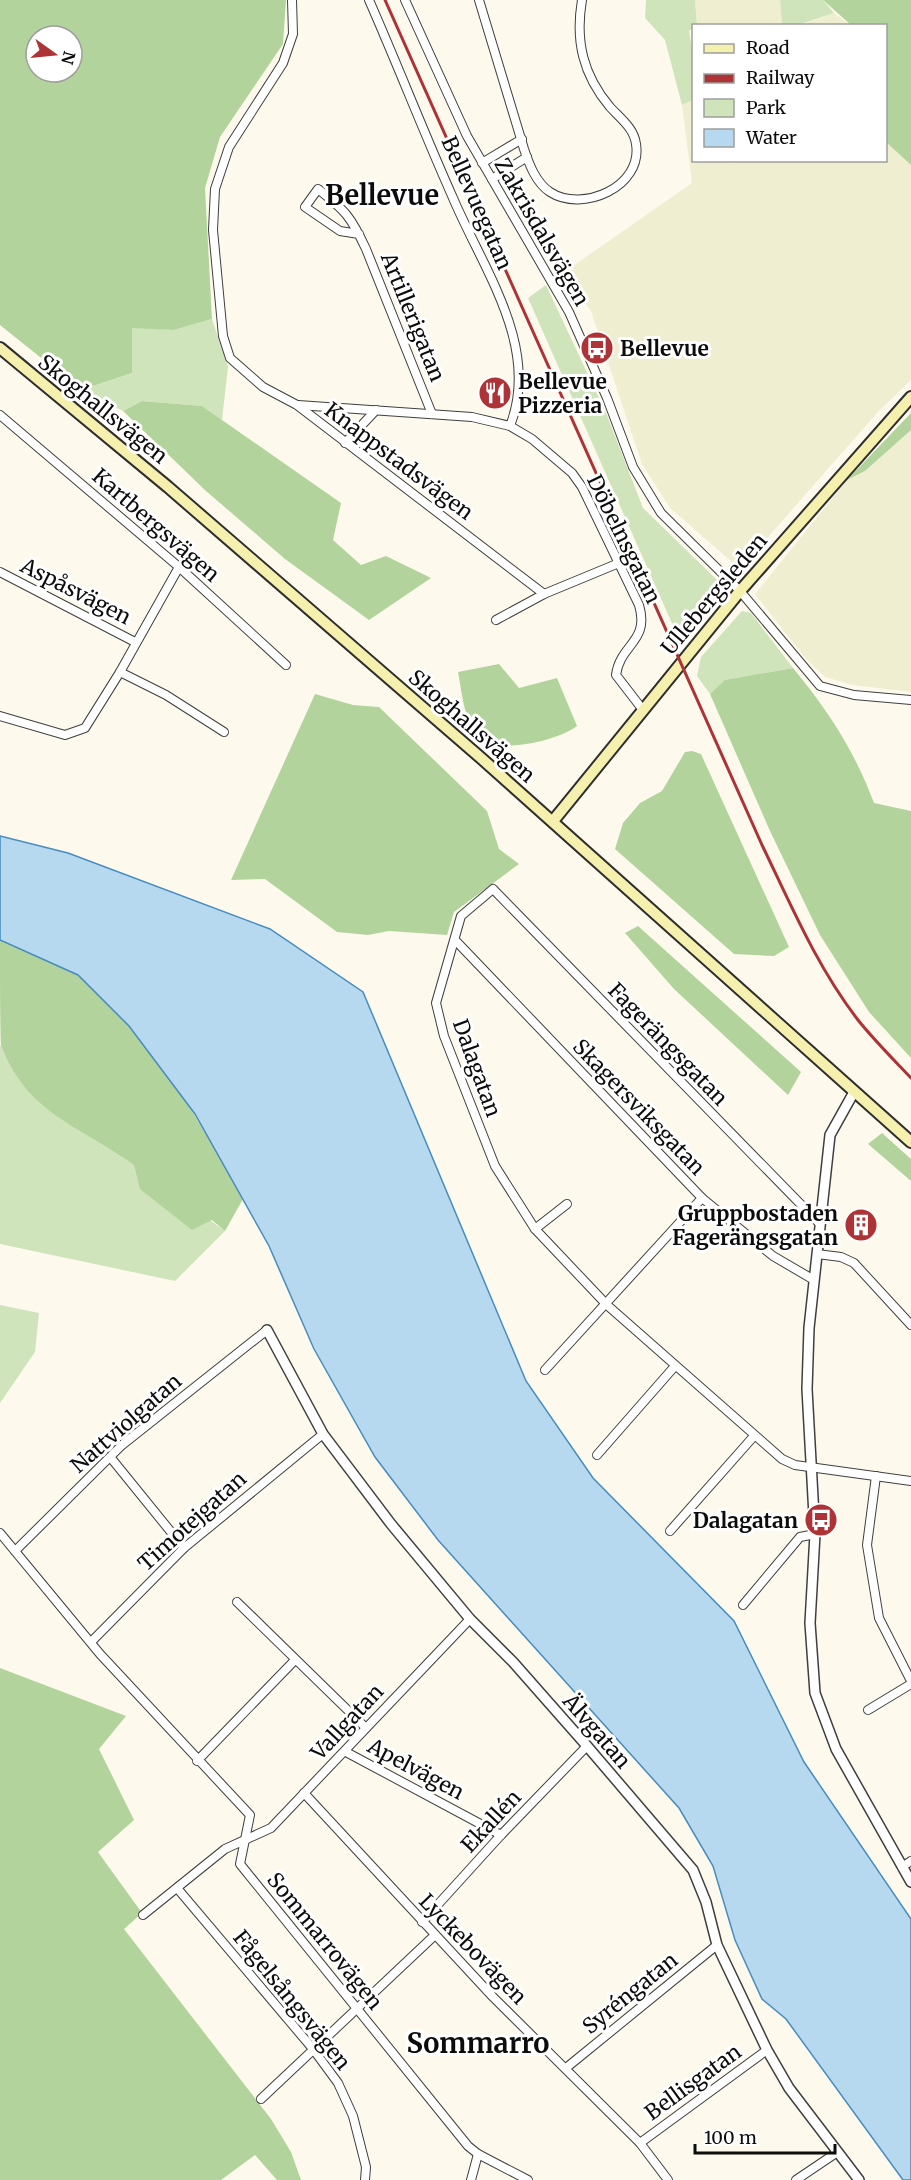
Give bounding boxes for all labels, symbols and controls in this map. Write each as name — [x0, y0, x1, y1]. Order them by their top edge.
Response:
north arrow — [24, 24, 84, 84]
legend — [692, 24, 887, 162]
text: Road — [746, 36, 790, 59]
text: N — [57, 49, 80, 67]
text: Railway — [746, 66, 815, 89]
text: Park — [746, 96, 787, 119]
text: Water — [745, 126, 797, 149]
street label: Bellevuegatan — [436, 132, 518, 274]
street label: Zakrisdalsvägen — [489, 153, 595, 311]
district label: Bellevue — [325, 178, 439, 212]
street label: Artillerigatan — [374, 248, 451, 386]
bus stop icon: Bellevue — [579, 330, 615, 366]
place label: Bellevue — [620, 335, 709, 362]
street label: Skoghallsvägen — [33, 348, 173, 470]
place label: Bellevue Pizzeria — [518, 368, 607, 419]
restaurant icon: Bellevue Pizzeria — [477, 375, 513, 411]
street label: Knappstadsvägen — [319, 396, 479, 526]
street label: Kartbergsvägen — [87, 462, 225, 588]
street label: Döbelnsgatan — [581, 470, 667, 608]
street label: Ullebergsleden — [655, 528, 773, 660]
street label: Aspåsvägen — [15, 551, 136, 630]
street label: Skoghallsvägen — [403, 664, 541, 788]
street label: Fagerängsgatan — [602, 977, 734, 1111]
street label: Dalagatan — [447, 1015, 507, 1121]
street label: Skagersviksgatan — [567, 1033, 711, 1181]
place label: Gruppbostaden Fagerängsgatan — [672, 1200, 838, 1251]
building icon: Gruppbostaden Fagerängsgatan — [843, 1207, 879, 1243]
street label: Nattviolgatan — [65, 1367, 187, 1479]
street label: Timotejgatan — [132, 1465, 252, 1577]
bus stop icon: Dalagatan — [803, 1502, 839, 1538]
place label: Dalagatan — [693, 1507, 798, 1534]
street label: Vallgatan — [304, 1678, 389, 1766]
street label: Älvgatan — [557, 1687, 637, 1774]
street label: Apelvägen — [362, 1732, 469, 1806]
street label: Ekallén — [455, 1784, 527, 1858]
street label: Sommarrovägen — [261, 1867, 389, 2015]
street label: Lyckebovägen — [413, 1888, 533, 2010]
street label: Fågelsångsvägen — [227, 1925, 357, 2075]
street label: Syréngatan — [577, 1946, 683, 2040]
district label: Sommarro — [407, 2026, 549, 2060]
street label: Bellisgatan — [639, 2038, 747, 2126]
scale bar — [695, 2117, 834, 2155]
text: 100 m — [704, 2126, 757, 2149]

